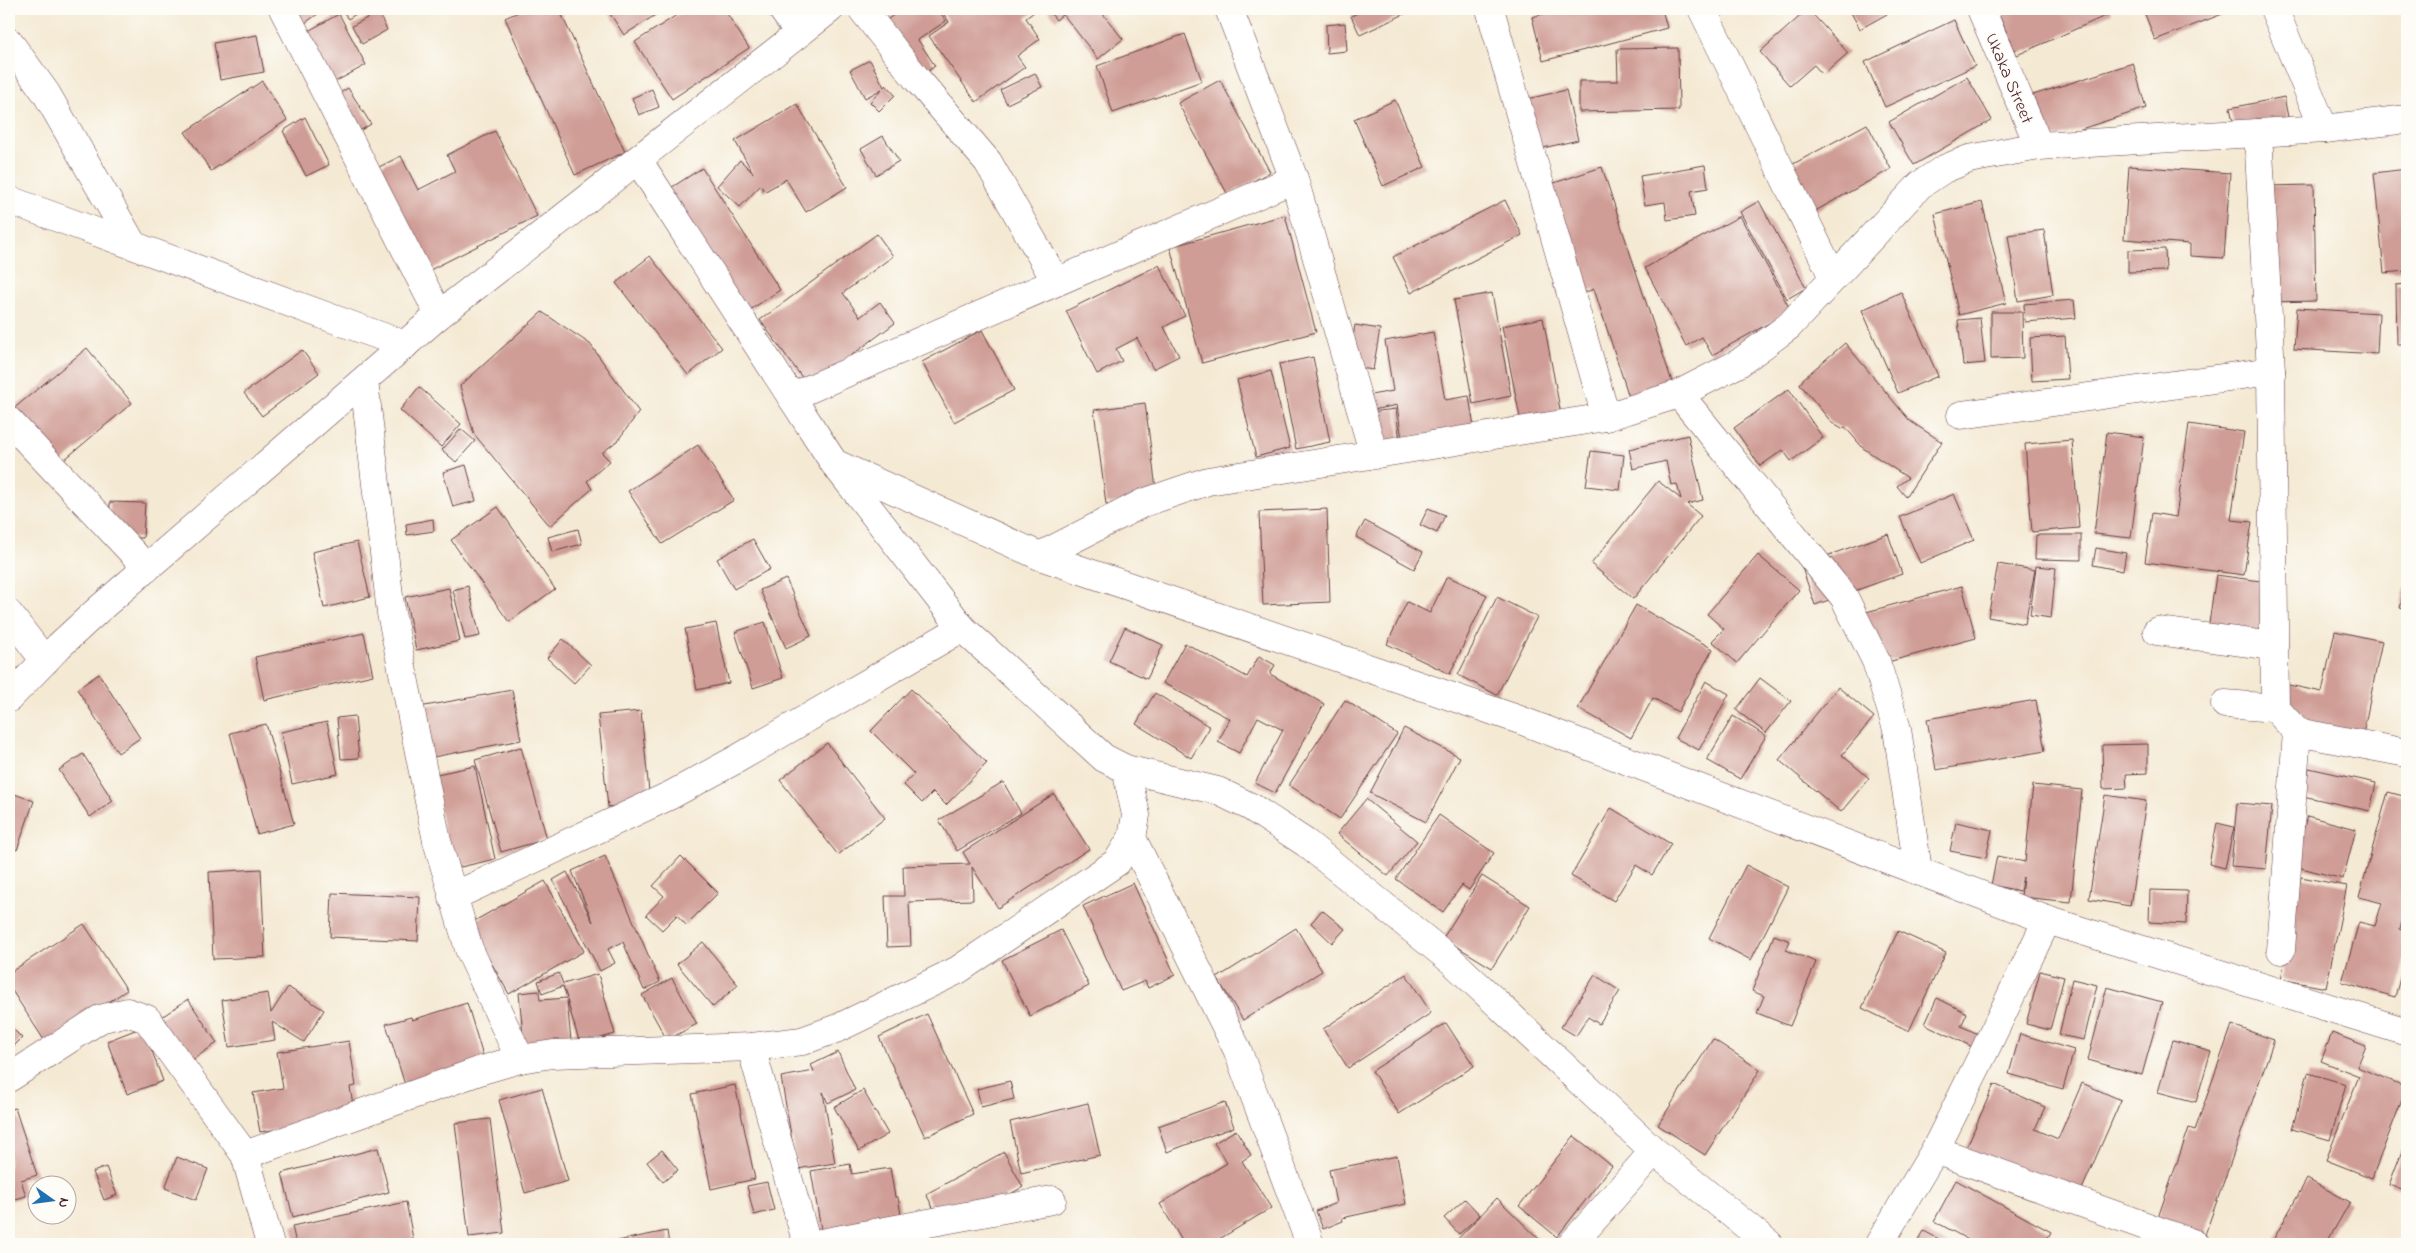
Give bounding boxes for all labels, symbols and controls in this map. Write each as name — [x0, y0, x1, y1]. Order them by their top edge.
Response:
street label: Ukaka Street — [1977, 29, 2039, 128]
north arrow — [28, 1176, 78, 1226]
text: N — [52, 1196, 74, 1210]

